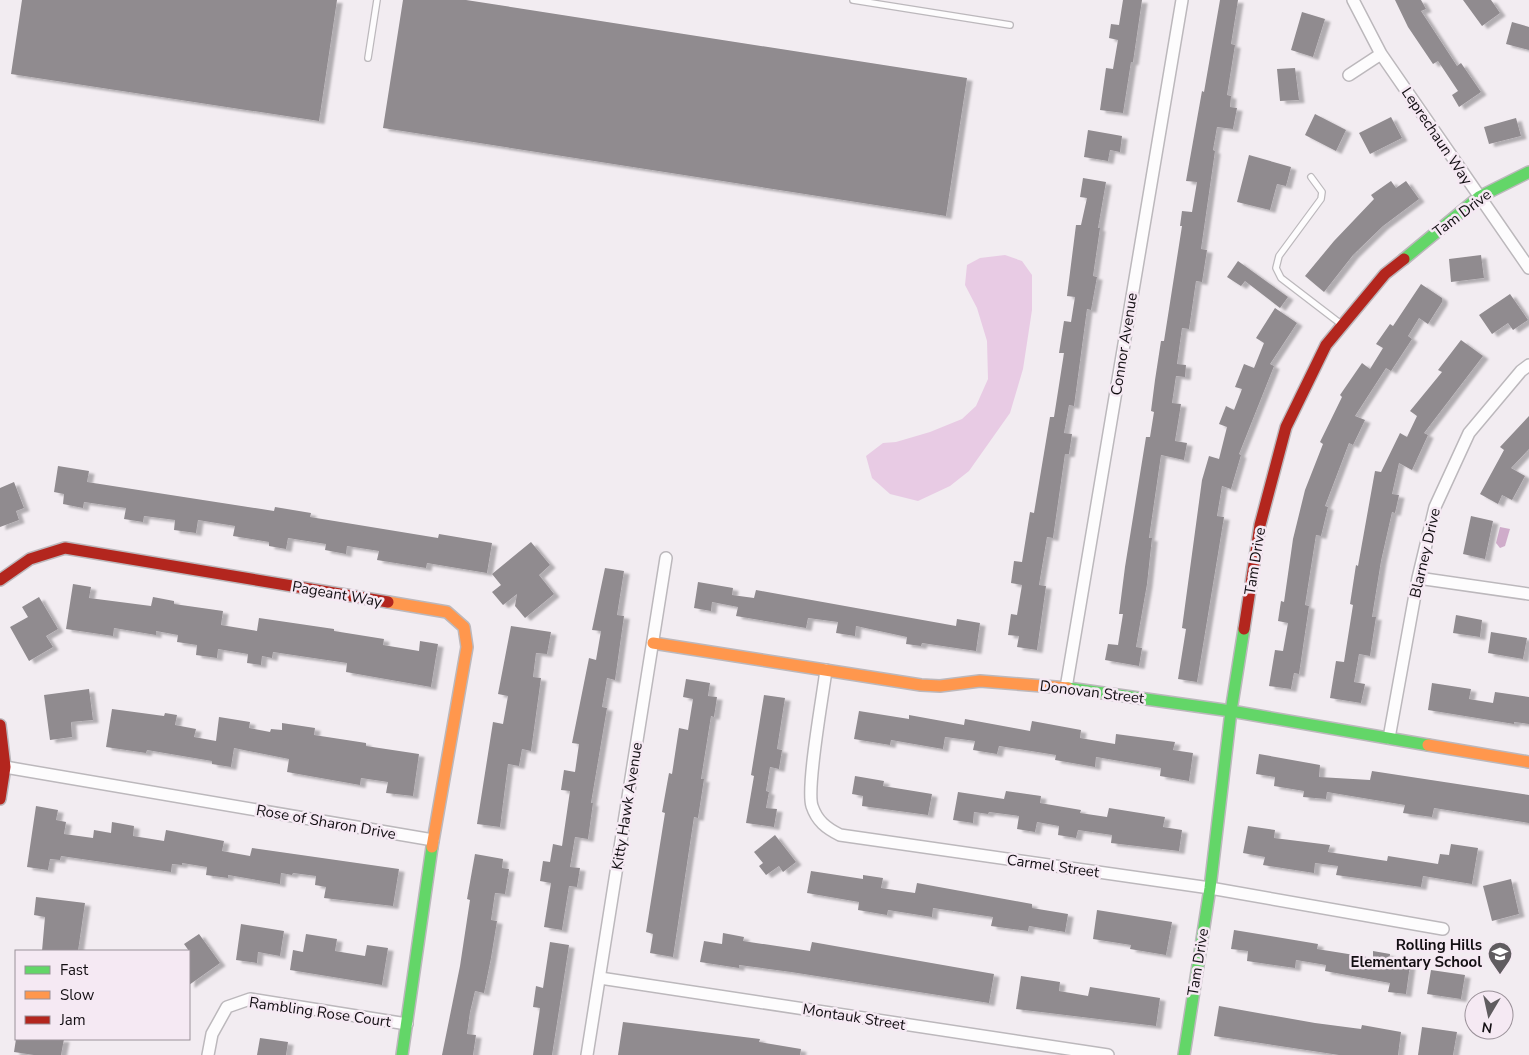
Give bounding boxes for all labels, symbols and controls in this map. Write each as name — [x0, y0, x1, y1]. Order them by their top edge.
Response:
street label: Leprechaun Way — [1397, 83, 1477, 189]
street label: Tam Drive — [1429, 185, 1495, 241]
street label: Connor Avenue — [1106, 291, 1142, 397]
street label: Blarney Drive — [1405, 506, 1445, 600]
street label: Tam Drive — [1240, 526, 1270, 596]
street label: Pageant Way — [291, 576, 384, 612]
street label: Donovan Street — [1039, 676, 1146, 708]
street label: Kitty Hawk Avenue — [607, 741, 647, 871]
street label: Rose of Sharon Drive — [255, 800, 397, 844]
street label: Carmel Street — [1005, 850, 1101, 882]
street label: Tam Drive — [1183, 927, 1213, 997]
place label: Rolling Hills Elementary School — [1351, 935, 1482, 972]
school or university icon: Rolling Hills Elementary School — [1487, 941, 1513, 975]
legend — [15, 950, 190, 1040]
text: Fast — [60, 960, 89, 980]
text: Slow — [60, 985, 95, 1005]
north arrow — [1464, 990, 1514, 1040]
street label: Rambling Rose Court — [248, 992, 393, 1032]
street label: Montauk Street — [801, 999, 907, 1035]
text: Jam — [59, 1010, 86, 1030]
text: N — [1480, 1017, 1494, 1038]

